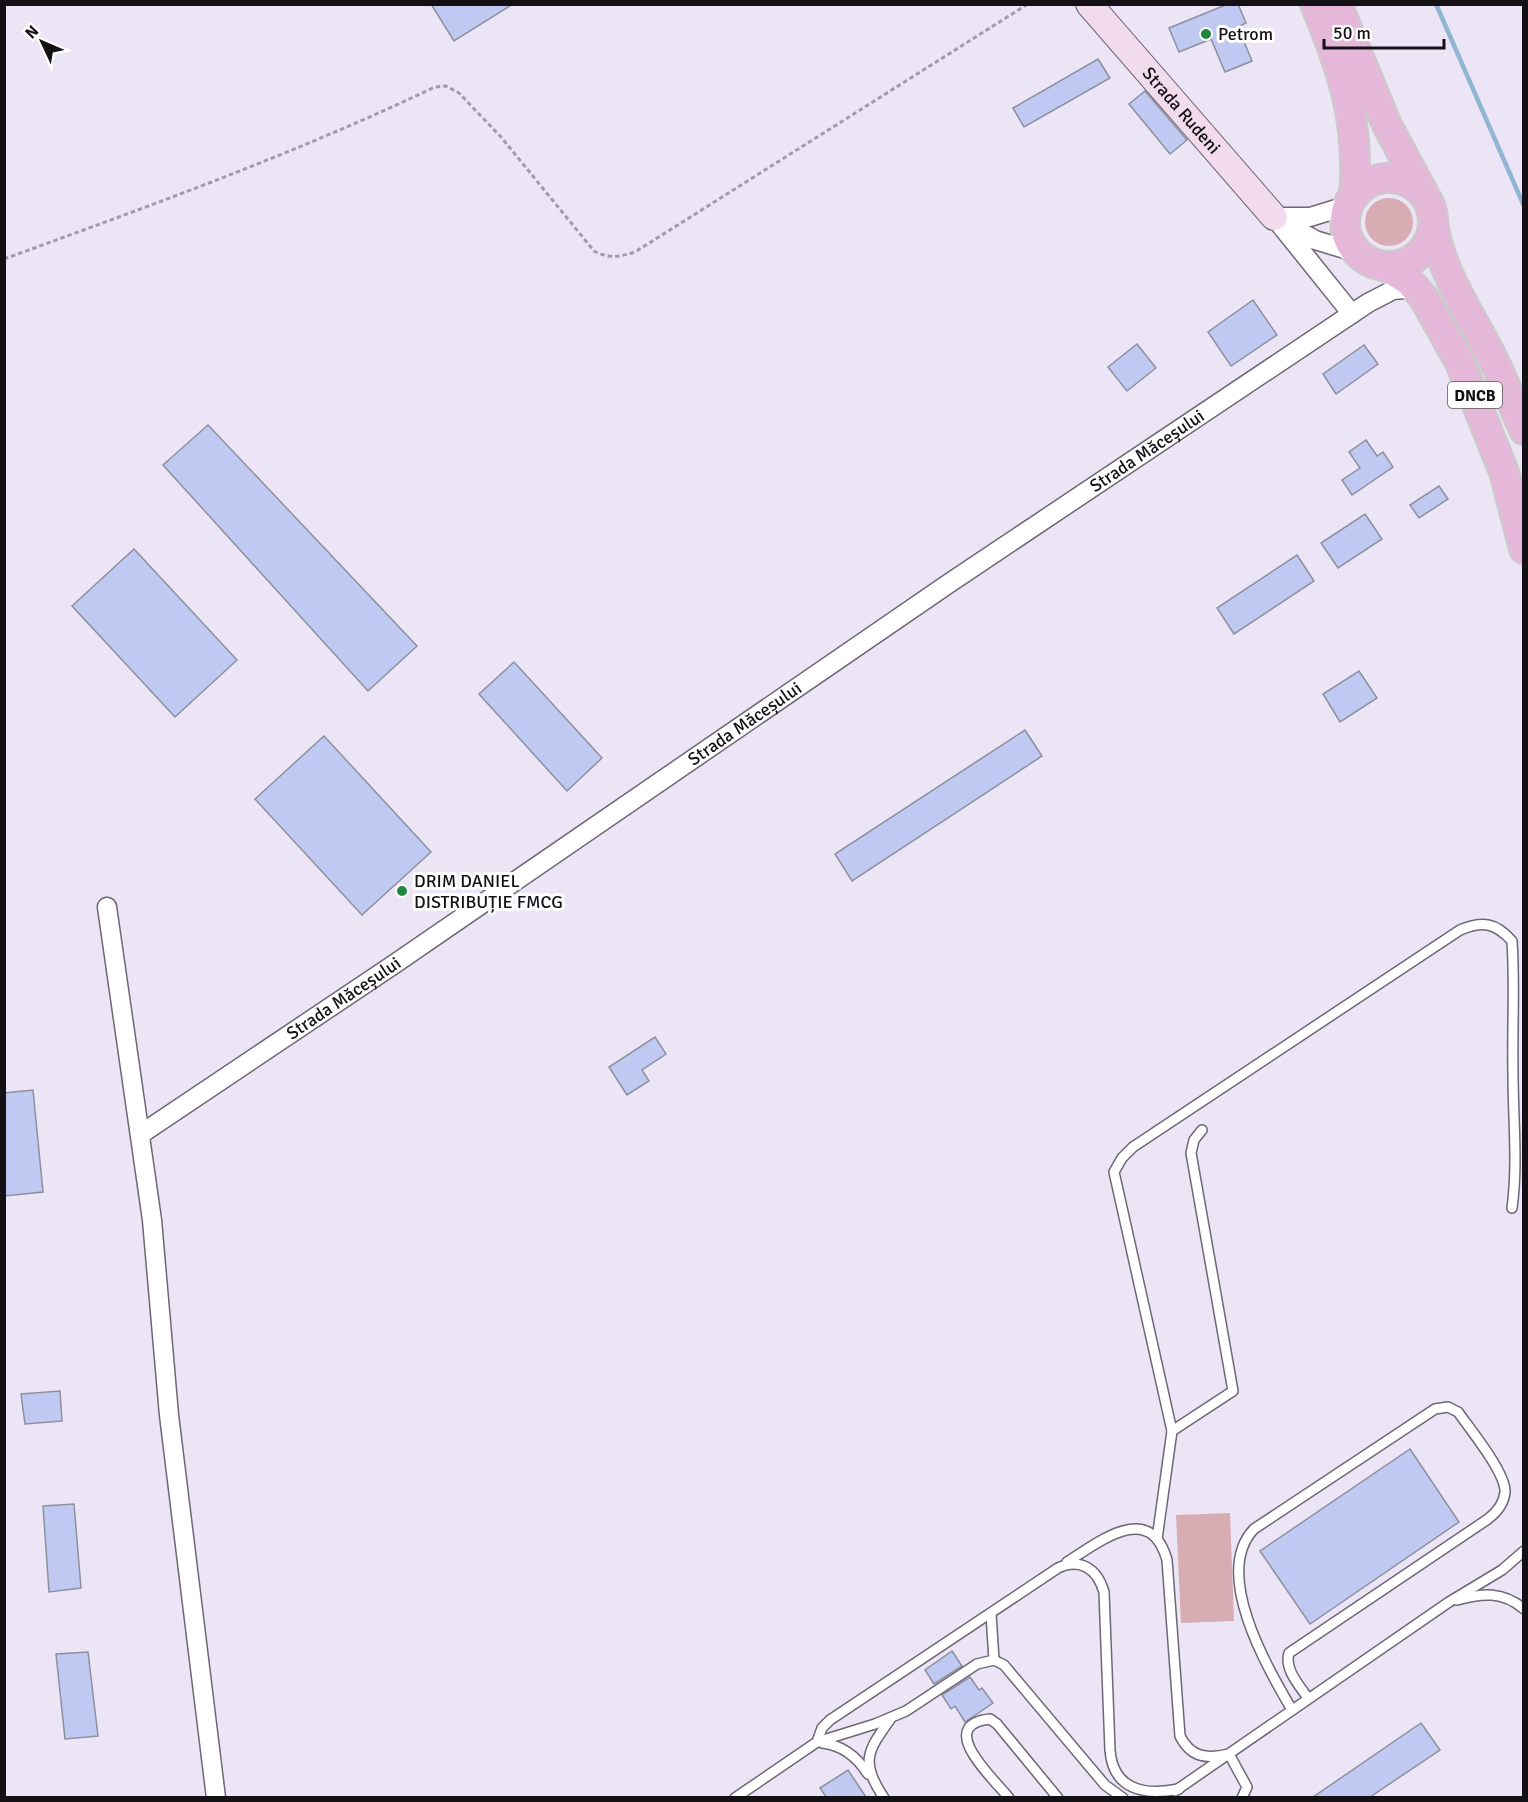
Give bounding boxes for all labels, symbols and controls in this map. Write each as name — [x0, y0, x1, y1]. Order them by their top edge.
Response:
north arrow — [12, 12, 72, 72]
scale bar — [1324, 12, 1444, 50]
text: N — [21, 21, 43, 43]
text: 50 m — [1333, 22, 1371, 44]
place label: Petrom — [1218, 23, 1273, 45]
marker: Petrom — [1199, 27, 1213, 41]
street label: Strada Rudeni — [1138, 62, 1225, 158]
road number: DNCB — [1448, 382, 1502, 408]
street label: Strada Măceșului — [1086, 405, 1208, 497]
street label: Strada Măceșului — [684, 677, 806, 770]
place label: DRIM DANIEL DISTRIBUȚIE FMCG — [414, 870, 563, 913]
marker: DRIM DANIEL DISTRIBUȚIE FMCG — [395, 884, 409, 898]
street label: Strada Măceșului — [282, 952, 405, 1044]

